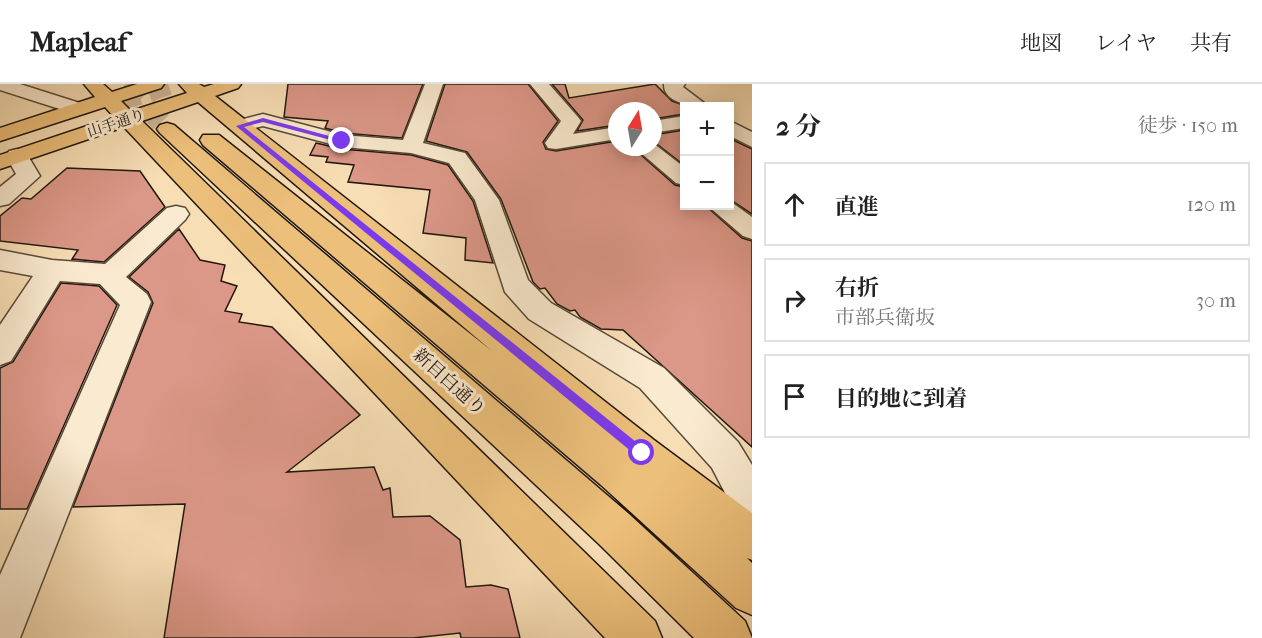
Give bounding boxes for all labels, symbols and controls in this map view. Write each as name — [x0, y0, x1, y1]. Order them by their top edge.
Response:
text: Mapleaf — [30, 25, 127, 58]
text: 地図 — [1020, 31, 1062, 55]
text: レイヤ — [1095, 31, 1157, 55]
text: 共有 — [1190, 31, 1232, 55]
north arrow — [608, 102, 662, 156]
map controls — [680, 102, 734, 210]
button: + — [680, 102, 734, 156]
street label: 山手通り — [85, 105, 147, 141]
text: 2 分 — [776, 111, 821, 142]
text: 徒歩 · 150 m — [1138, 114, 1238, 137]
route end — [328, 127, 354, 153]
button: − — [680, 156, 734, 210]
icon: ahead — [778, 188, 811, 221]
text: 120 m — [1187, 193, 1236, 216]
text: 直進 — [835, 194, 879, 220]
text: 右折 — [835, 275, 879, 301]
icon: right — [778, 284, 811, 317]
text: 30 m — [1196, 289, 1236, 312]
text: 市部兵衛坂 — [835, 306, 935, 329]
street label: 新目白通り — [409, 344, 489, 420]
icon: arrive — [778, 380, 811, 413]
text: 目的地に到着 — [835, 386, 967, 412]
route start — [628, 439, 654, 465]

